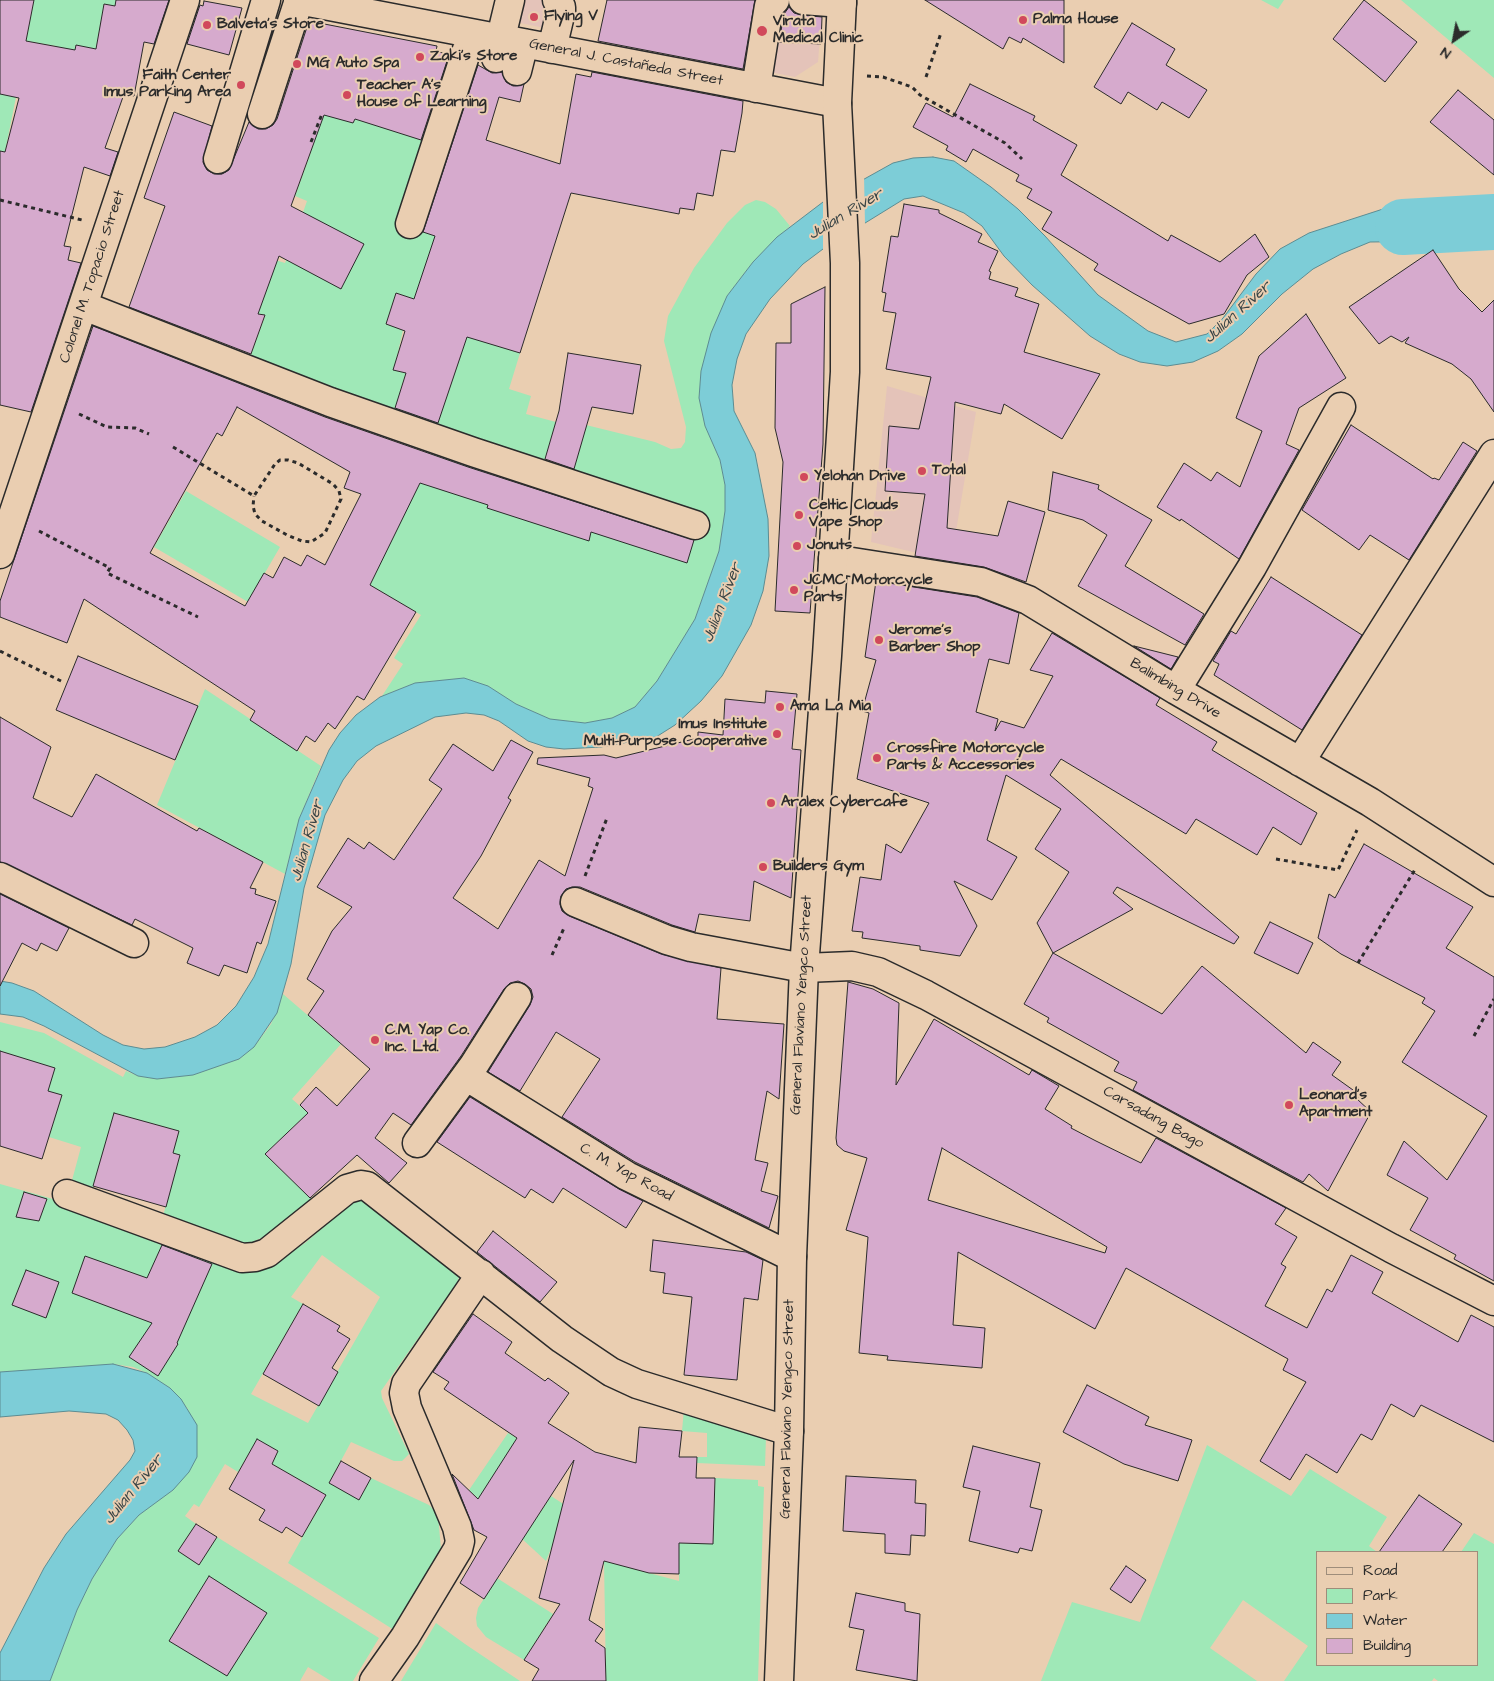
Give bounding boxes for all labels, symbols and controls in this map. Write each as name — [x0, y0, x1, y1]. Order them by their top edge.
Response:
place label: Flying V — [544, 8, 598, 26]
marker: Flying V — [528, 11, 540, 23]
place label: Palma House — [1033, 11, 1119, 29]
place label: Virata Medical Clinic — [773, 13, 863, 48]
marker: Palma House — [1017, 14, 1029, 26]
north arrow — [1429, 15, 1479, 65]
place label: Balveta's Store — [217, 16, 324, 34]
marker: Balveta's Store — [201, 19, 213, 31]
marker: Virata Medical Clinic — [755, 24, 769, 38]
street label: General J. Castañeda Street — [528, 35, 724, 91]
text: N — [1437, 42, 1455, 63]
place label: Zaki's Store — [430, 48, 517, 66]
marker: Zaki's Store — [414, 51, 426, 63]
place label: MG Auto Spa — [307, 55, 399, 73]
marker: MG Auto Spa — [291, 58, 303, 70]
place label: Faith Center Imus Parking Area — [104, 67, 231, 102]
place label: Teacher A's House of Learning — [357, 77, 487, 112]
marker: Faith Center Imus Parking Area — [235, 79, 247, 91]
marker: Teacher A's House of Learning — [341, 89, 353, 101]
water label: Julian River — [805, 185, 887, 245]
street label: Colonel M. Topacio Street — [57, 188, 129, 366]
water label: Julian River — [1200, 278, 1276, 348]
place label: Total — [932, 462, 966, 480]
marker: Total — [916, 465, 928, 477]
place label: Yelohan Drive — [814, 468, 906, 486]
marker: Yelohan Drive — [798, 471, 810, 483]
place label: Celtic Clouds Vape Shop — [809, 497, 898, 532]
marker: Celtic Clouds Vape Shop — [793, 509, 805, 521]
place label: Jonuts — [807, 537, 852, 555]
marker: Jonuts — [791, 540, 803, 552]
water label: Julian River — [699, 560, 747, 646]
place label: JCMC Motorcycle Parts — [804, 572, 933, 607]
marker: JCMC Motorcycle Parts — [788, 584, 800, 596]
place label: Jerome’s Barber Shop — [889, 622, 980, 657]
marker: Jerome’s Barber Shop — [873, 634, 885, 646]
street label: Balimbing Drive — [1126, 655, 1224, 723]
place label: Ama La Mia — [790, 698, 871, 716]
marker: Ama La Mia — [774, 701, 786, 713]
place label: Imus Institute Multi-Purpose Cooperative — [584, 716, 767, 751]
marker: Imus Institute Multi-Purpose Cooperative — [771, 728, 783, 740]
place label: Crossfire Motorcycle Parts & Accessories — [887, 740, 1044, 775]
marker: Crossfire Motorcycle Parts & Accessories — [871, 752, 883, 764]
place label: Aralex Cybercafe — [781, 794, 908, 812]
marker: Aralex Cybercafe — [765, 797, 777, 809]
water label: Julian River — [287, 798, 329, 884]
place label: Builders Gym — [773, 858, 864, 876]
marker: Builders Gym — [757, 861, 769, 873]
street label: General Flaviano Yengco Street — [787, 895, 817, 1115]
place label: C.M. Yap Co. Inc. Ltd. — [385, 1022, 469, 1057]
marker: C.M. Yap Co. Inc. Ltd. — [369, 1034, 381, 1046]
street label: Carsadang Bago — [1099, 1083, 1207, 1153]
place label: Leonard's Apartment — [1299, 1087, 1372, 1122]
marker: Leonard's Apartment — [1283, 1099, 1295, 1111]
street label: C. M. Yap Road — [576, 1140, 676, 1206]
street label: General Flaviano Yengco Street — [777, 1299, 799, 1519]
water label: Julian River — [100, 1451, 168, 1529]
legend — [1316, 1551, 1479, 1666]
text: Road — [1363, 1560, 1397, 1581]
text: Park — [1363, 1585, 1398, 1606]
text: Water — [1363, 1610, 1407, 1631]
text: Building — [1363, 1635, 1411, 1656]

